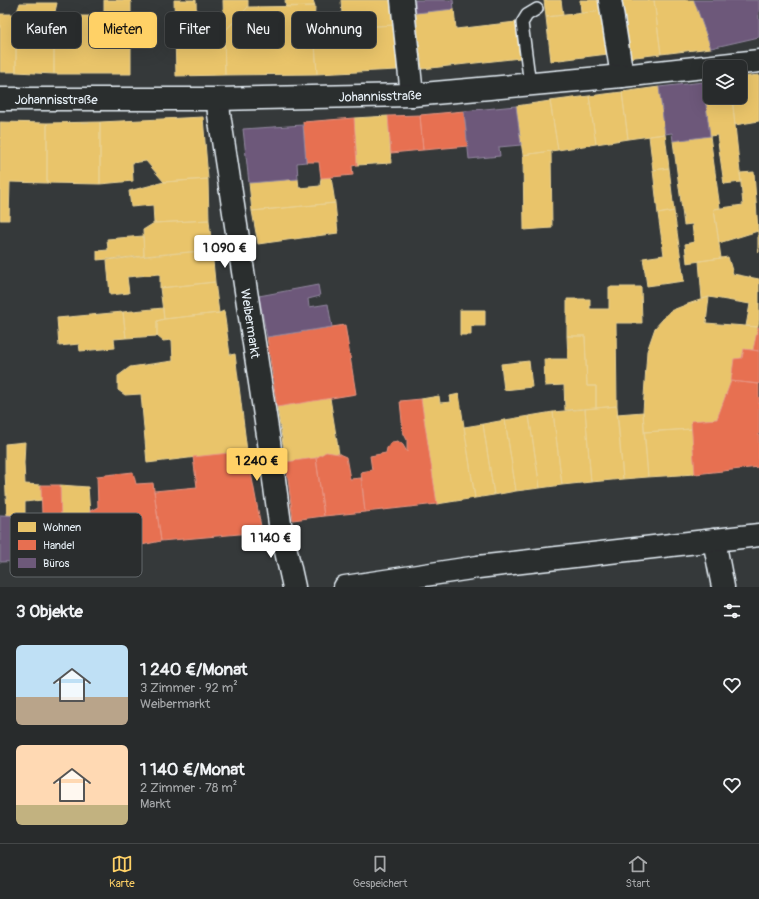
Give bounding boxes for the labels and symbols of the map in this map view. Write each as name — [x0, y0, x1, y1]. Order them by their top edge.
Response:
street label: Johannisstraße — [338, 87, 423, 106]
street label: Johannisstraße — [14, 92, 98, 108]
pin: 1 090 € — [188, 235, 262, 269]
street label: Weibermarkt — [237, 288, 263, 360]
pin: 1 240 € — [220, 448, 294, 482]
legend — [10, 513, 142, 577]
text: Wohnen — [43, 521, 81, 534]
pin: 1 140 € — [234, 525, 308, 559]
text: Handel — [43, 539, 75, 552]
text: Büros — [43, 557, 70, 570]

